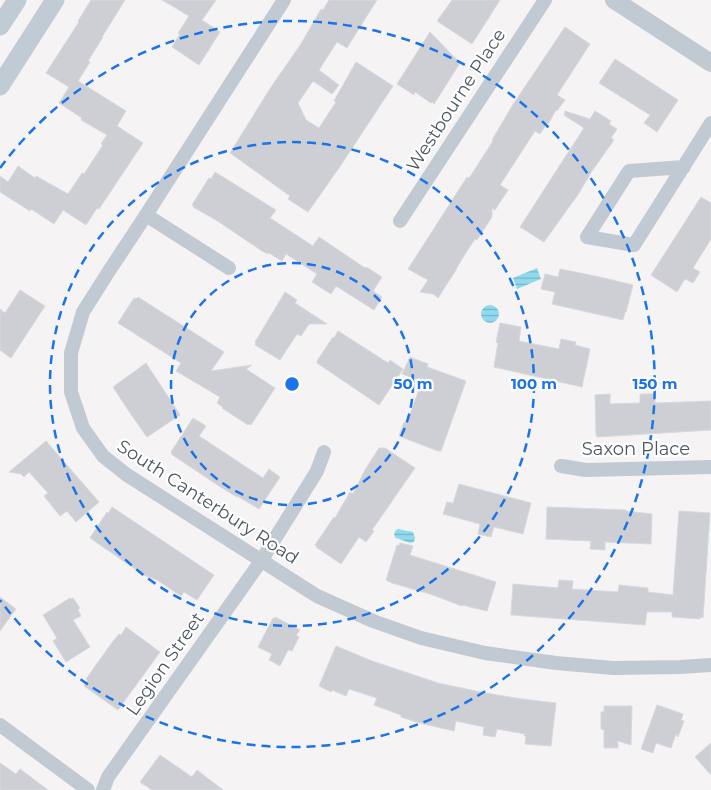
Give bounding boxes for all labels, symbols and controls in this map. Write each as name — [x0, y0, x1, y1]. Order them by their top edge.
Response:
street label: Westbourne Place — [402, 24, 510, 175]
text: 50 m — [393, 374, 433, 393]
text: 100 m — [511, 374, 557, 393]
text: 150 m — [633, 374, 677, 393]
centre of rings — [283, 375, 301, 393]
street label: South Canterbury Road — [113, 435, 303, 569]
street label: Saxon Place — [582, 438, 690, 460]
street label: Legion Street — [121, 608, 209, 720]

